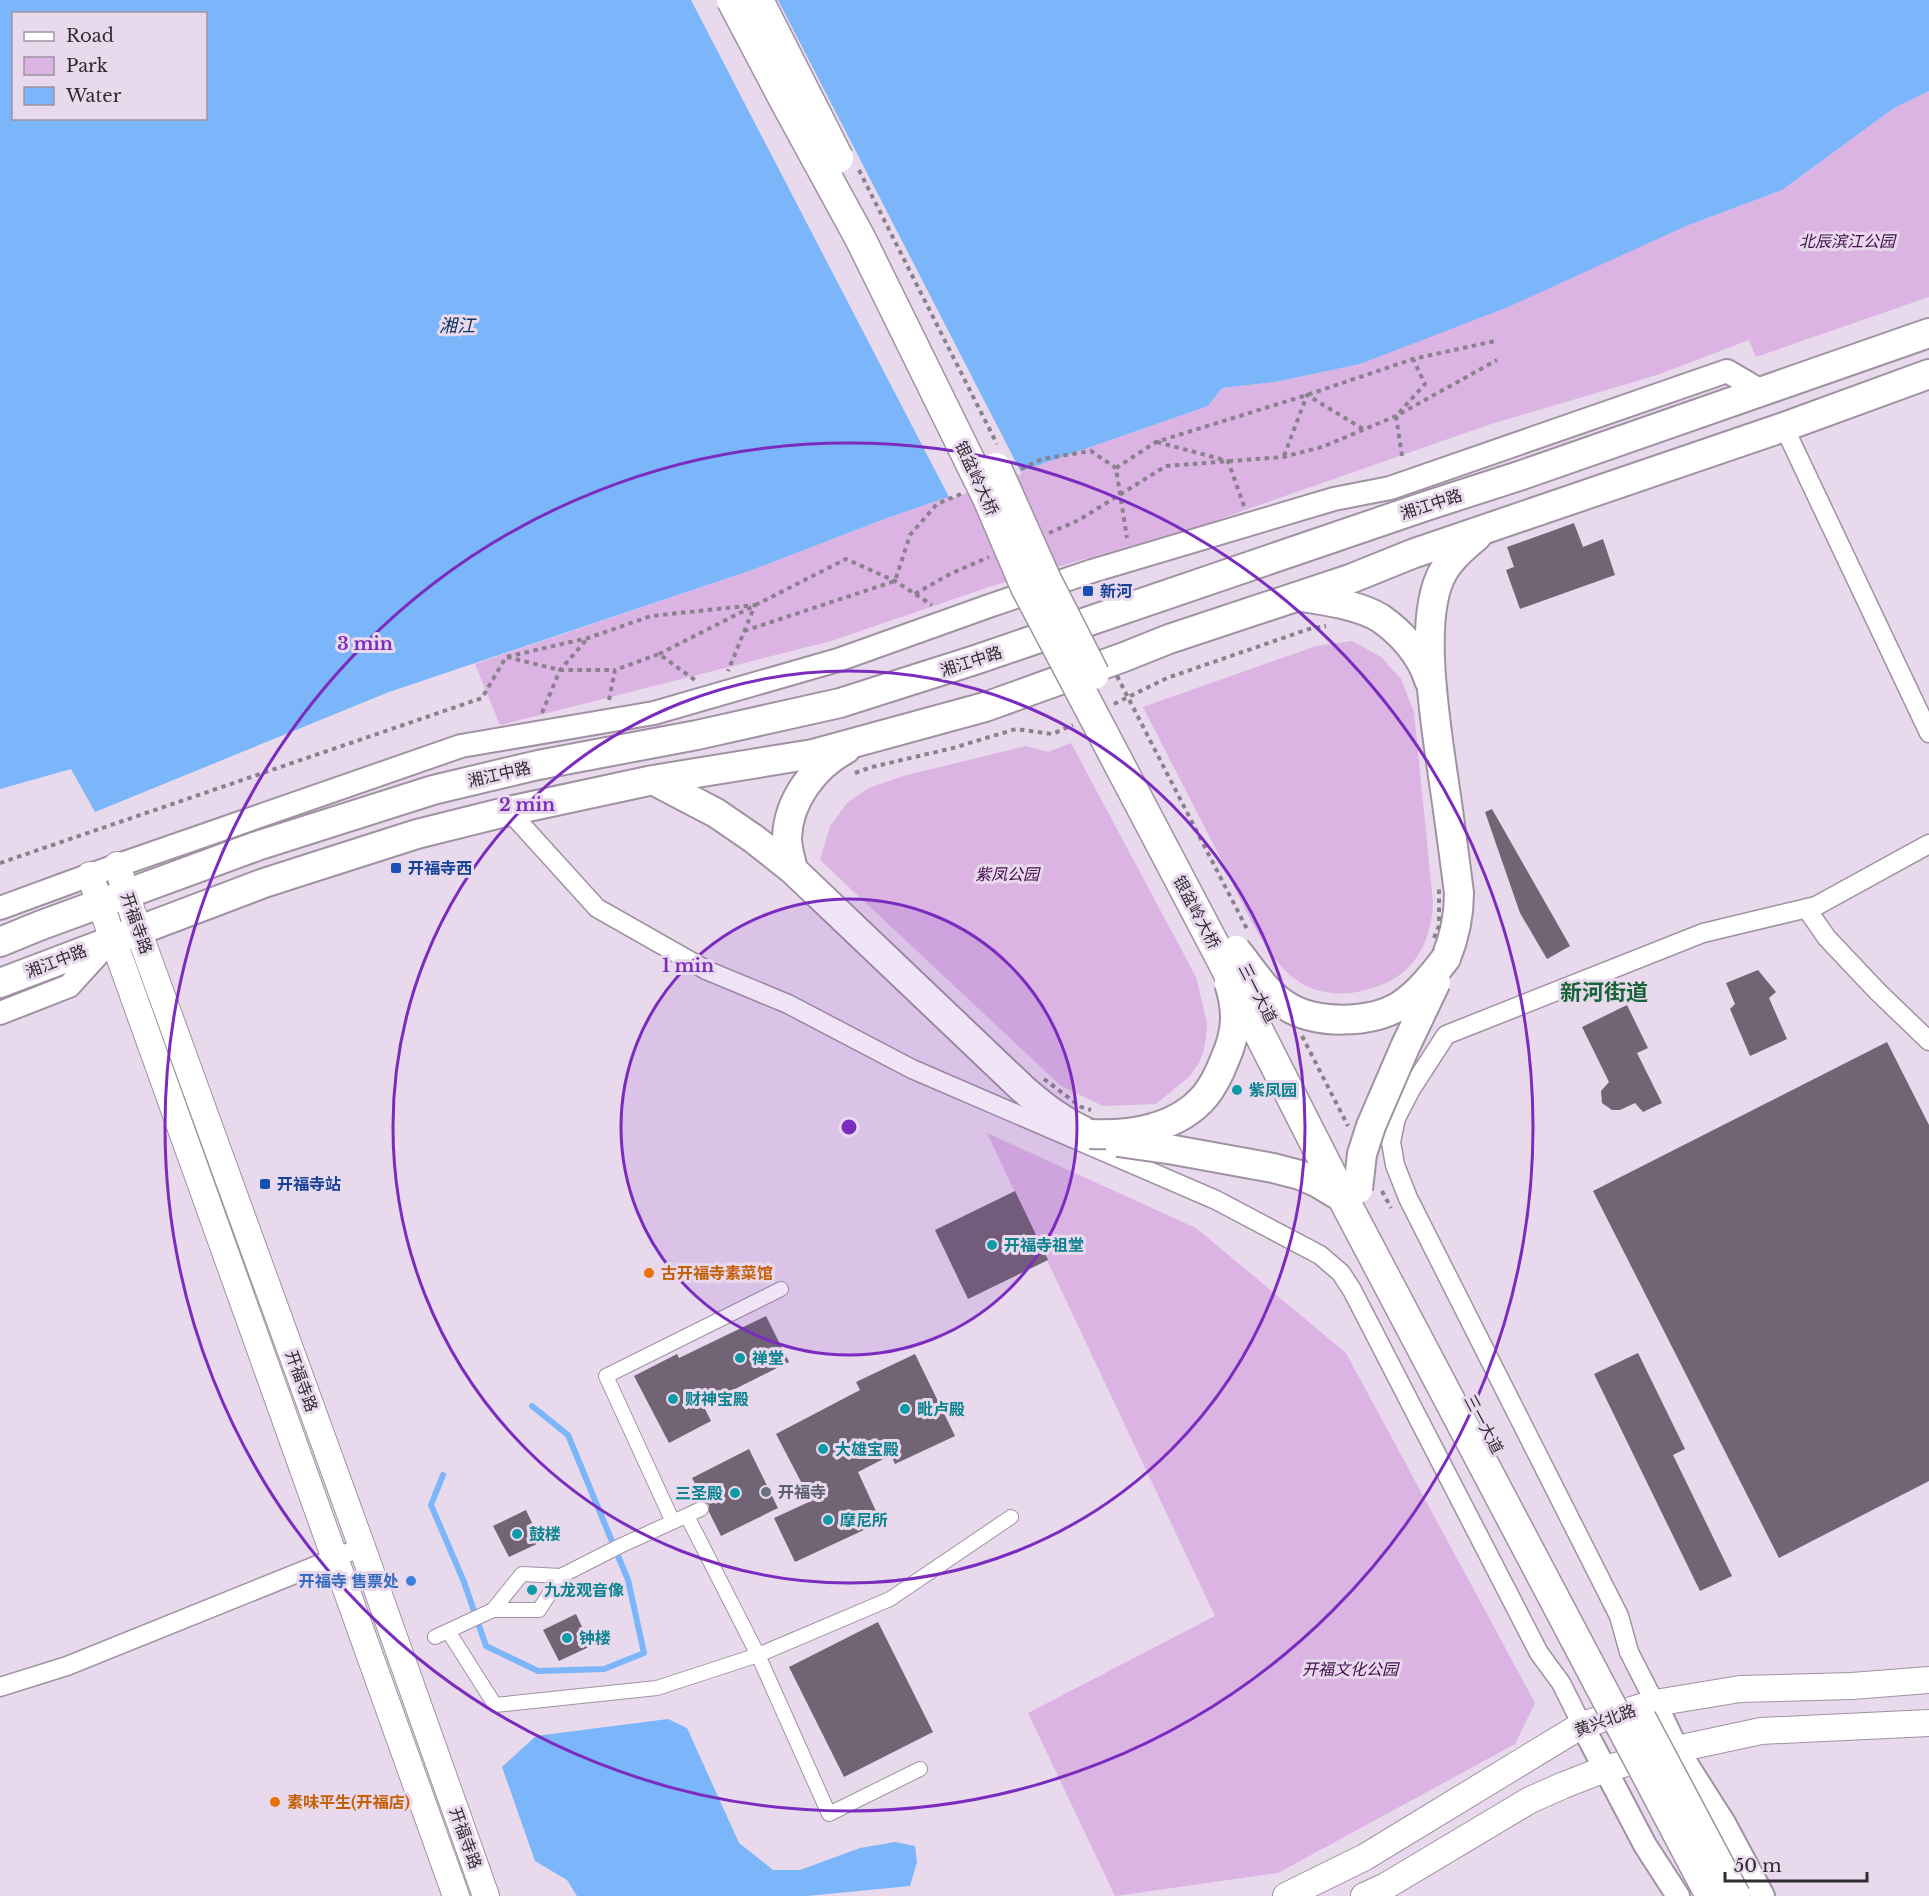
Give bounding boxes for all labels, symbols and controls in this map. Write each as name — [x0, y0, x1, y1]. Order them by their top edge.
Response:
legend — [12, 12, 207, 120]
text: Road — [66, 25, 114, 47]
text: Park — [66, 55, 108, 77]
text: Water — [65, 85, 122, 107]
park label: 北辰滨江公园 — [1799, 231, 1897, 251]
water label: 湘江 — [439, 315, 477, 337]
street label: 银盆岭大桥 — [951, 438, 1003, 518]
street label: 湘江中路 — [1397, 485, 1465, 523]
place label: 新河 — [1100, 581, 1132, 601]
marker: 新河 — [1081, 584, 1095, 598]
text: 3 min — [337, 633, 393, 655]
street label: 湘江中路 — [937, 642, 1005, 680]
street label: 湘江中路 — [466, 757, 532, 791]
text: 2 min — [499, 794, 555, 816]
place label: 开福寺西 — [408, 858, 472, 878]
marker: 开福寺西 — [389, 861, 403, 875]
park label: 紫凤公园 — [975, 864, 1041, 884]
street label: 银盆岭大桥 — [1169, 872, 1225, 952]
street label: 开福寺路 — [117, 889, 157, 957]
street label: 湘江中路 — [23, 940, 89, 982]
text: 1 min — [662, 955, 714, 977]
street label: 三一大道 — [1235, 960, 1281, 1026]
district label: 新河街道 — [1560, 979, 1648, 1006]
place label: 紫凤园 — [1249, 1080, 1297, 1100]
marker: 紫凤园 — [1230, 1083, 1244, 1097]
centre of rings — [839, 1117, 859, 1137]
place label: 开福寺站 — [277, 1174, 341, 1194]
marker: 开福寺站 — [258, 1177, 272, 1191]
place label: 开福寺祖堂 — [1004, 1235, 1084, 1255]
marker: 开福寺祖堂 — [985, 1238, 999, 1252]
place label: 古开福寺素菜馆 — [661, 1263, 773, 1283]
marker: 古开福寺素菜馆 — [642, 1266, 656, 1280]
street label: 开福寺路 — [282, 1348, 322, 1414]
place label: 禅堂 — [752, 1348, 784, 1368]
marker: 禅堂 — [733, 1351, 747, 1365]
place label: 财神宝殿 — [685, 1389, 749, 1409]
street label: 三一大道 — [1460, 1391, 1508, 1457]
marker: 财神宝殿 — [666, 1392, 680, 1406]
place label: 毗卢殿 — [917, 1399, 965, 1419]
marker: 毗卢殿 — [898, 1402, 912, 1416]
place label: 大雄宝殿 — [835, 1439, 899, 1459]
marker: 大雄宝殿 — [816, 1442, 830, 1456]
place label: 开福寺 — [778, 1482, 826, 1502]
place label: 三圣殿 — [675, 1483, 723, 1503]
marker: 开福寺 — [759, 1485, 773, 1499]
marker: 三圣殿 — [728, 1486, 742, 1500]
place label: 摩尼所 — [840, 1510, 888, 1530]
marker: 摩尼所 — [821, 1513, 835, 1527]
place label: 鼓楼 — [529, 1524, 561, 1544]
marker: 鼓楼 — [510, 1527, 524, 1541]
place label: 开福寺 售票处 — [299, 1571, 399, 1591]
marker: 开福寺 售票处 — [404, 1574, 418, 1588]
place label: 九龙观音像 — [544, 1580, 624, 1600]
marker: 九龙观音像 — [525, 1583, 539, 1597]
place label: 钟楼 — [579, 1628, 611, 1648]
marker: 钟楼 — [560, 1631, 574, 1645]
park label: 开福文化公园 — [1302, 1659, 1400, 1679]
street label: 黄兴北路 — [1572, 1700, 1638, 1740]
place label: 素味平生(开福店) — [287, 1792, 410, 1812]
marker: 素味平生(开福店) — [268, 1795, 282, 1809]
street label: 开福寺路 — [446, 1805, 486, 1871]
scale bar — [1725, 1845, 1868, 1883]
text: 50 m — [1734, 1855, 1782, 1877]

